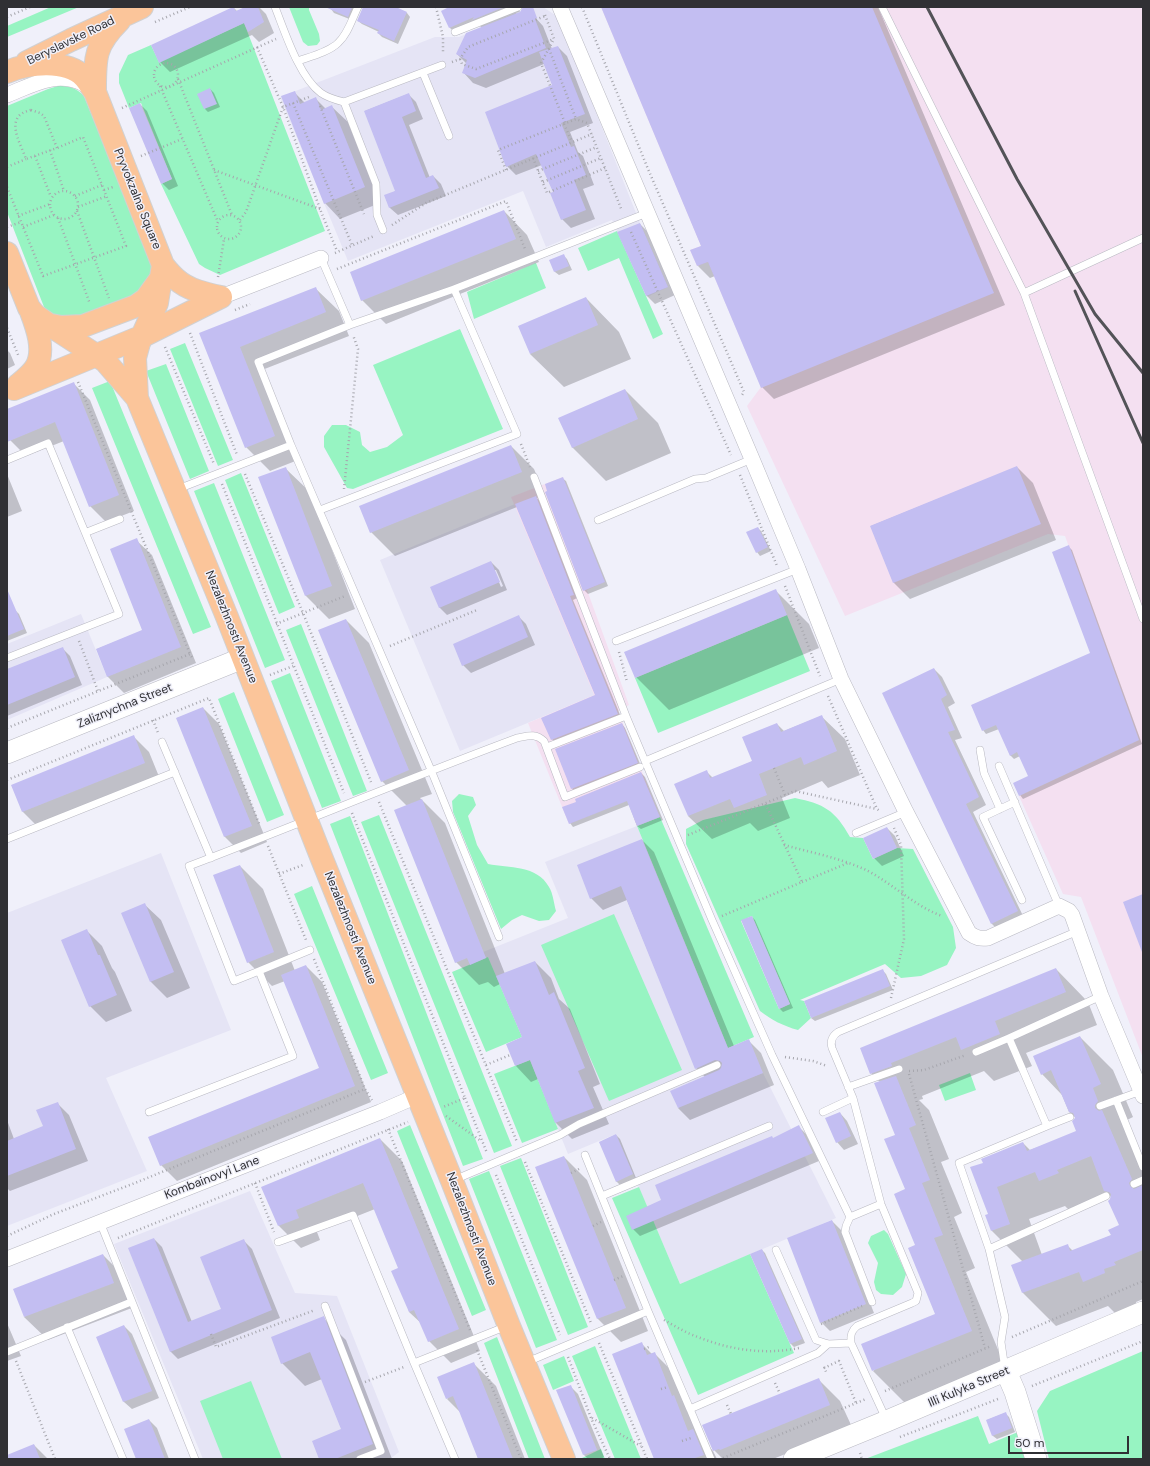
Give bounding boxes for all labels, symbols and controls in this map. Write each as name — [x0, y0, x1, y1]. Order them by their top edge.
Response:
street label: Beryslavske Road — [25, 14, 117, 68]
street label: Pryvokzalna Square — [110, 146, 164, 252]
street label: Nezalezhnosti Avenue — [202, 569, 260, 685]
street label: Zaliznychna Street — [75, 680, 175, 732]
street label: Nezalezhnosti Avenue — [321, 870, 379, 986]
street label: Kombainovyi Lane — [162, 1153, 262, 1203]
street label: Nezalezhnosti Avenue — [443, 1170, 499, 1288]
street label: Illi Kulyka Street — [926, 1363, 1012, 1411]
scale bar — [1010, 1428, 1131, 1454]
text: 50 m — [1015, 1435, 1044, 1451]

